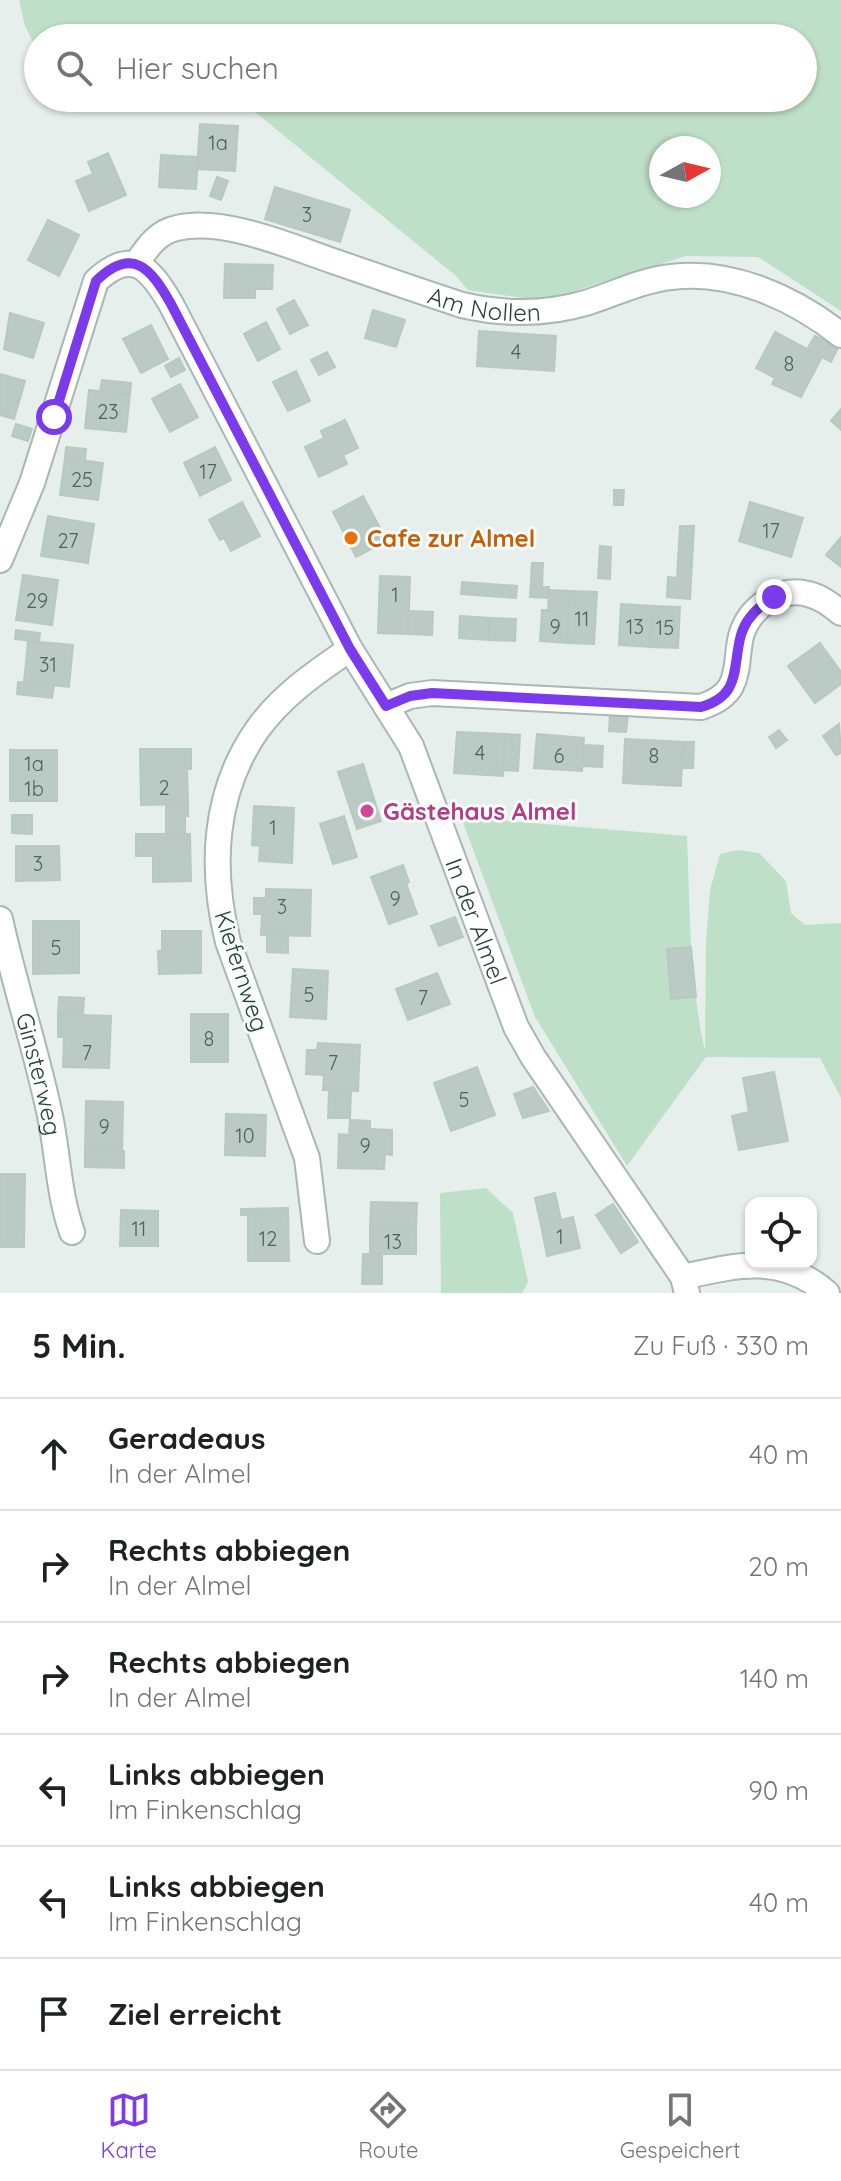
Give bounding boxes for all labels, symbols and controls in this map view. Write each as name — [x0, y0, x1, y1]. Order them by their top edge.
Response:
search box — [24, 24, 817, 112]
icon: search — [52, 46, 96, 90]
text: Hier suchen — [116, 49, 279, 87]
house number: 1a — [208, 130, 228, 155]
north arrow — [649, 136, 721, 208]
house number: 3 — [302, 202, 312, 227]
street label: Am Nollen — [424, 280, 542, 327]
house number: 4 — [511, 339, 521, 364]
house number: 8 — [784, 351, 794, 376]
route start — [36, 399, 72, 435]
house number: 23 — [97, 399, 119, 424]
house number: 17 — [199, 459, 217, 484]
house number: 25 — [71, 467, 93, 492]
house number: 17 — [762, 518, 780, 543]
place label: Cafe zur Almel — [367, 523, 535, 553]
house number: 27 — [58, 528, 78, 553]
marker: Cafe zur Almel — [342, 529, 360, 547]
route end — [756, 579, 792, 615]
house number: 1 — [391, 582, 399, 607]
house number: 29 — [26, 588, 48, 613]
house number: 11 — [575, 606, 589, 631]
house number: 9 — [549, 614, 561, 639]
house number: 13 — [626, 614, 644, 639]
house number: 15 — [656, 615, 674, 640]
house number: 31 — [39, 652, 57, 677]
house number: 4 — [475, 740, 485, 765]
house number: 6 — [554, 743, 565, 768]
house number: 8 — [649, 743, 659, 768]
house number: 1a — [24, 751, 44, 776]
house number: 2 — [158, 775, 170, 800]
house number: 1b — [24, 776, 44, 801]
place label: Gästehaus Almel — [383, 796, 576, 826]
marker: Gästehaus Almel — [358, 802, 376, 820]
house number: 1 — [269, 815, 277, 840]
house number: 3 — [33, 851, 43, 876]
street label: In der Almel — [439, 854, 514, 988]
house number: 9 — [389, 886, 401, 911]
house number: 3 — [277, 894, 287, 919]
street label: Kiefernweg — [208, 907, 276, 1035]
house number: 5 — [51, 935, 61, 960]
house number: 5 — [304, 982, 314, 1007]
house number: 7 — [418, 985, 428, 1010]
street label: Ginsterweg — [10, 1009, 68, 1138]
house number: 8 — [204, 1026, 214, 1051]
house number: 7 — [82, 1040, 92, 1065]
house number: 7 — [328, 1050, 338, 1075]
house number: 5 — [459, 1087, 469, 1112]
house number: 9 — [98, 1114, 110, 1139]
house number: 10 — [235, 1123, 255, 1148]
house number: 9 — [359, 1133, 371, 1158]
map controls — [745, 1197, 817, 1269]
button: locate — [745, 1197, 817, 1269]
house number: 11 — [132, 1216, 146, 1241]
house number: 1 — [556, 1224, 564, 1249]
house number: 12 — [259, 1226, 277, 1251]
house number: 13 — [384, 1229, 402, 1254]
text: 5 Min. — [32, 1324, 126, 1367]
text: Zu Fuß · 330 m — [633, 1329, 809, 1362]
text: Geradeaus — [108, 1419, 265, 1457]
icon: ahead — [32, 1432, 76, 1476]
text: 40 m — [749, 1438, 809, 1471]
text: In der Almel — [108, 1457, 251, 1490]
text: Rechts abbiegen — [108, 1531, 350, 1569]
icon: right — [32, 1544, 76, 1588]
text: 20 m — [748, 1550, 809, 1583]
text: In der Almel — [108, 1569, 251, 1602]
text: Rechts abbiegen — [108, 1643, 350, 1681]
icon: right — [32, 1656, 76, 1700]
text: 140 m — [740, 1662, 809, 1695]
text: In der Almel — [108, 1681, 251, 1714]
text: Links abbiegen — [108, 1755, 325, 1793]
icon: left — [32, 1768, 76, 1812]
text: 90 m — [748, 1774, 809, 1807]
text: Im Finkenschlag — [108, 1793, 302, 1826]
text: Links abbiegen — [108, 1867, 325, 1905]
icon: left — [32, 1880, 76, 1924]
text: 40 m — [749, 1886, 809, 1919]
text: Im Finkenschlag — [108, 1905, 302, 1938]
icon: arrive — [32, 1992, 76, 2036]
text: Ziel erreicht — [108, 1995, 282, 2033]
tab: Karte — [101, 2088, 157, 2164]
tab: Route — [358, 2088, 418, 2164]
tab: Gespeichert — [620, 2088, 740, 2164]

